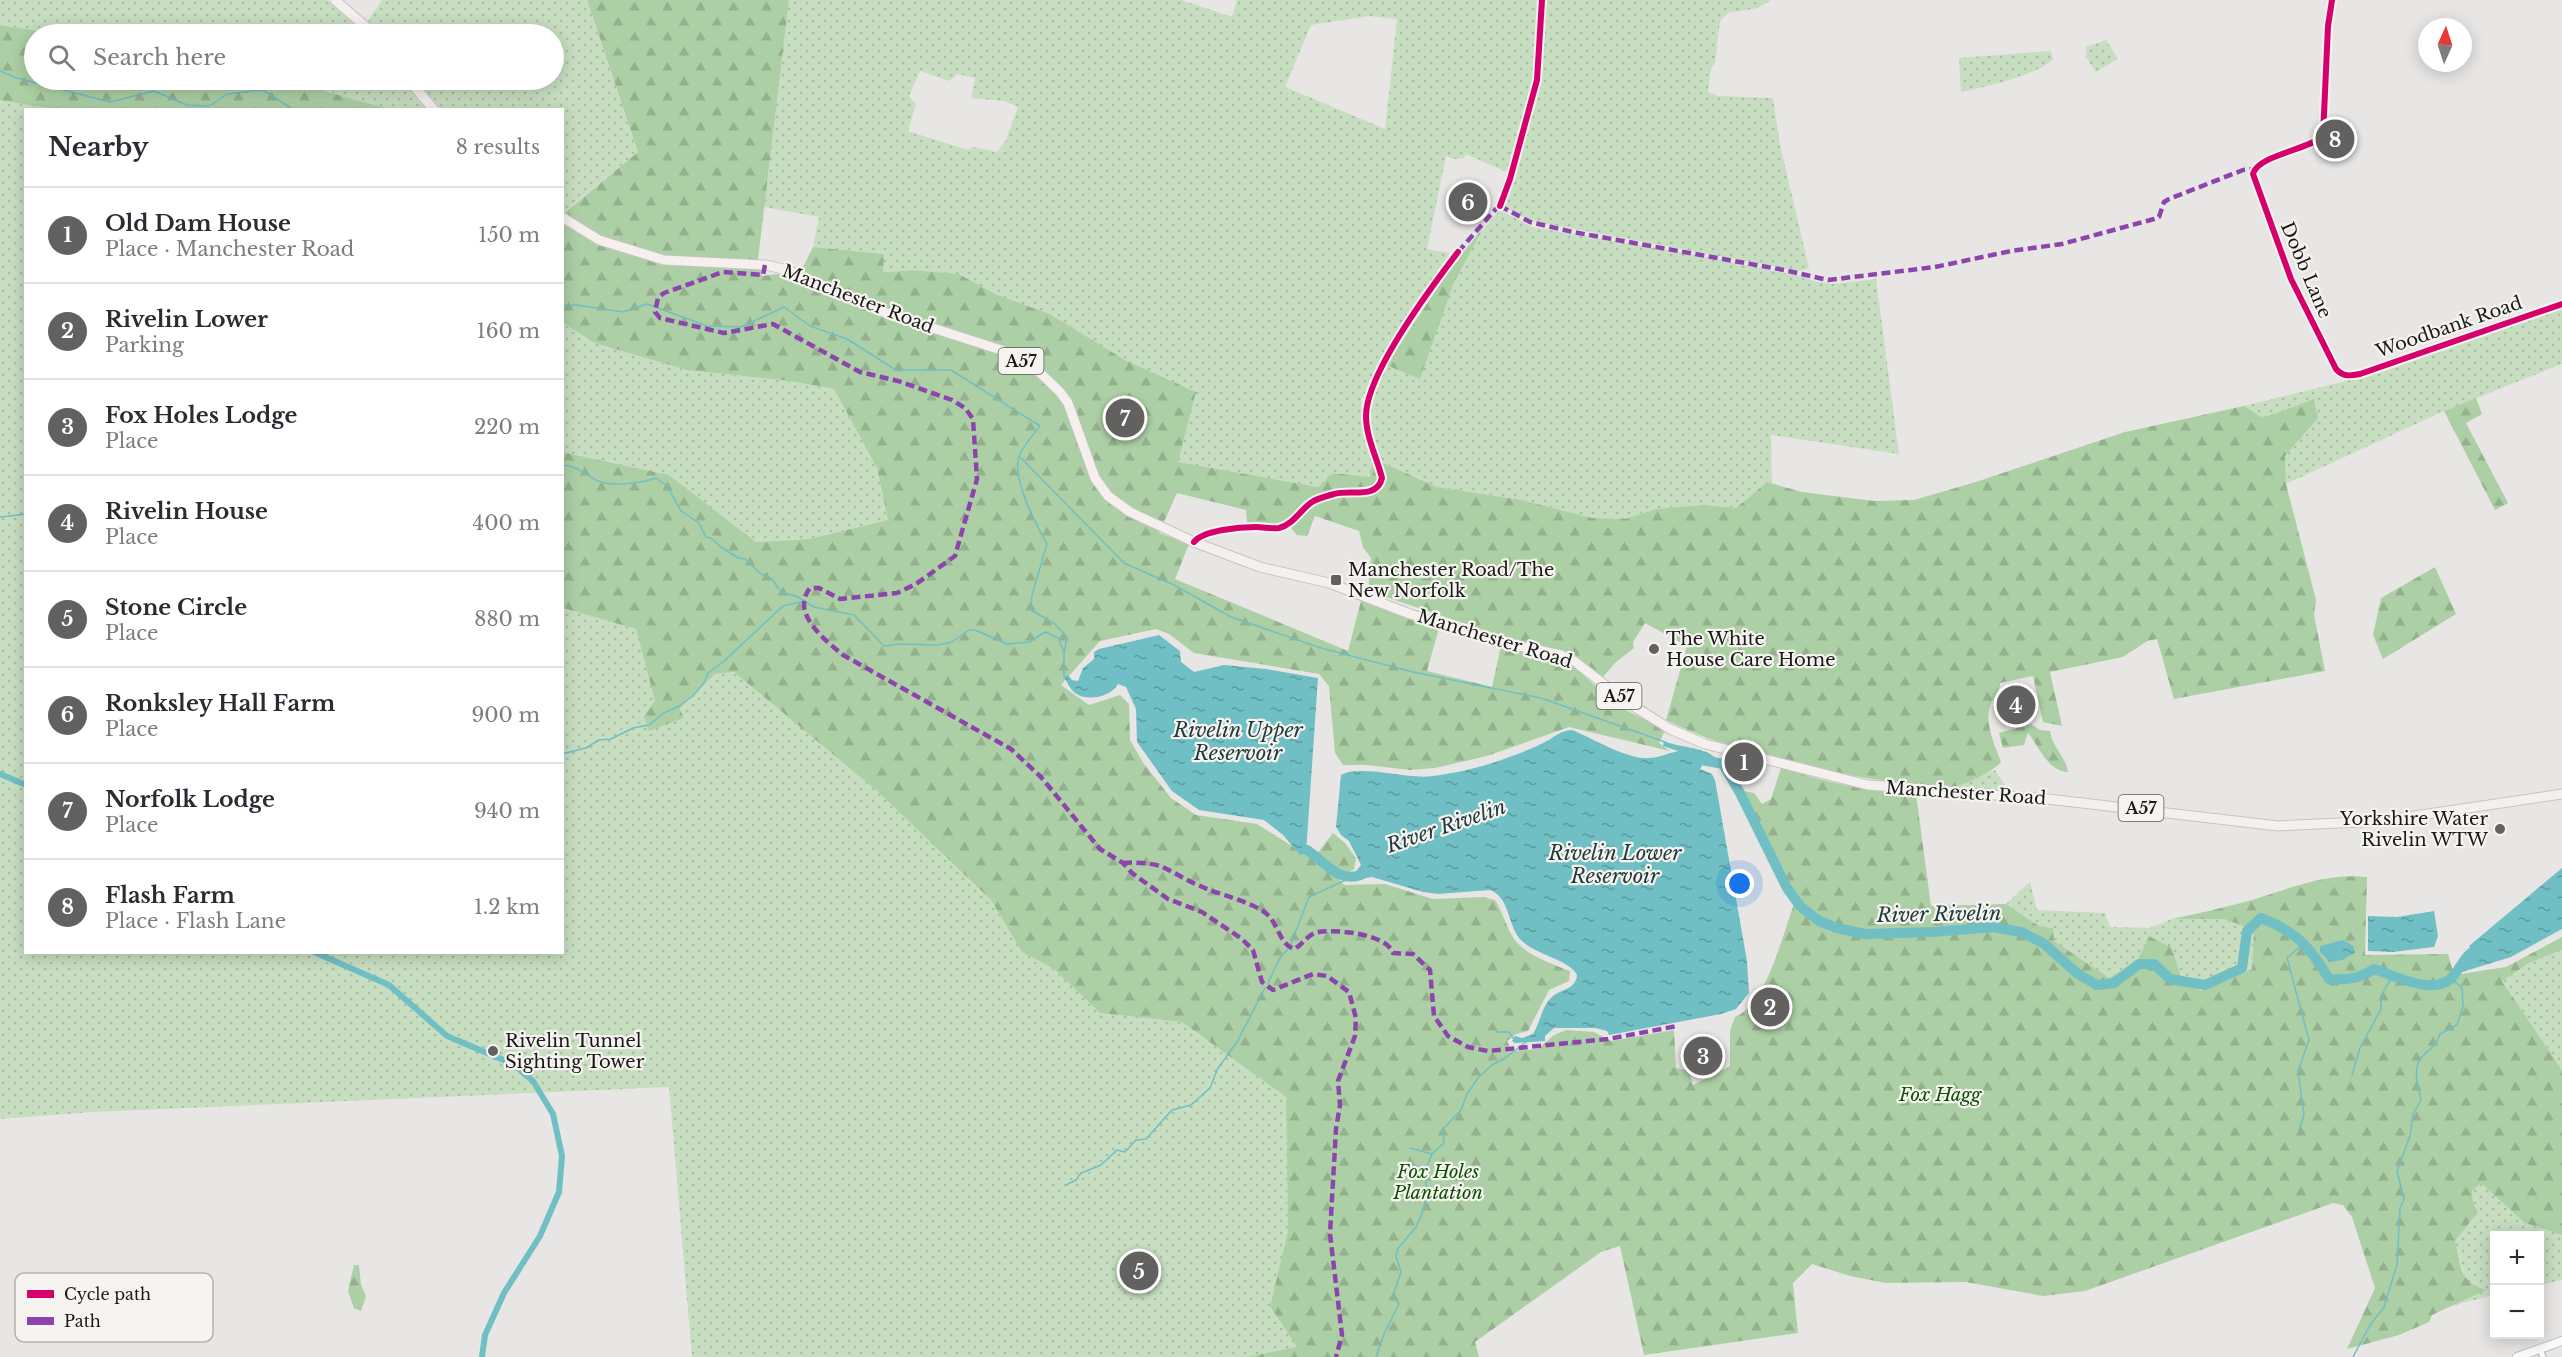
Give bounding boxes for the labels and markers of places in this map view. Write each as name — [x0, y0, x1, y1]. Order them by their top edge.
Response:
pin: 8 — [2316, 116, 2354, 162]
pin: 6 — [1448, 180, 1488, 224]
pin: 7 — [1106, 396, 1144, 440]
place label: Manchester Road/The New Norfolk — [1348, 559, 1554, 602]
marker: Manchester Road/The New Norfolk — [1329, 573, 1343, 587]
place label: The White House Care Home — [1666, 628, 1836, 671]
marker: The White House Care Home — [1647, 642, 1661, 656]
pin: 4 — [1996, 682, 2036, 728]
pin: 1 — [1724, 740, 1764, 784]
place label: Yorkshire Water Rivelin WTW — [2339, 808, 2489, 851]
marker: Yorkshire Water Rivelin WTW — [2493, 822, 2507, 836]
pin: 2 — [1750, 984, 1790, 1030]
place label: Rivelin Tunnel Sighting Tower — [505, 1030, 645, 1073]
pin: 3 — [1684, 1034, 1722, 1078]
marker: Rivelin Tunnel Sighting Tower — [486, 1044, 500, 1058]
pin: 5 — [1120, 1248, 1158, 1294]

